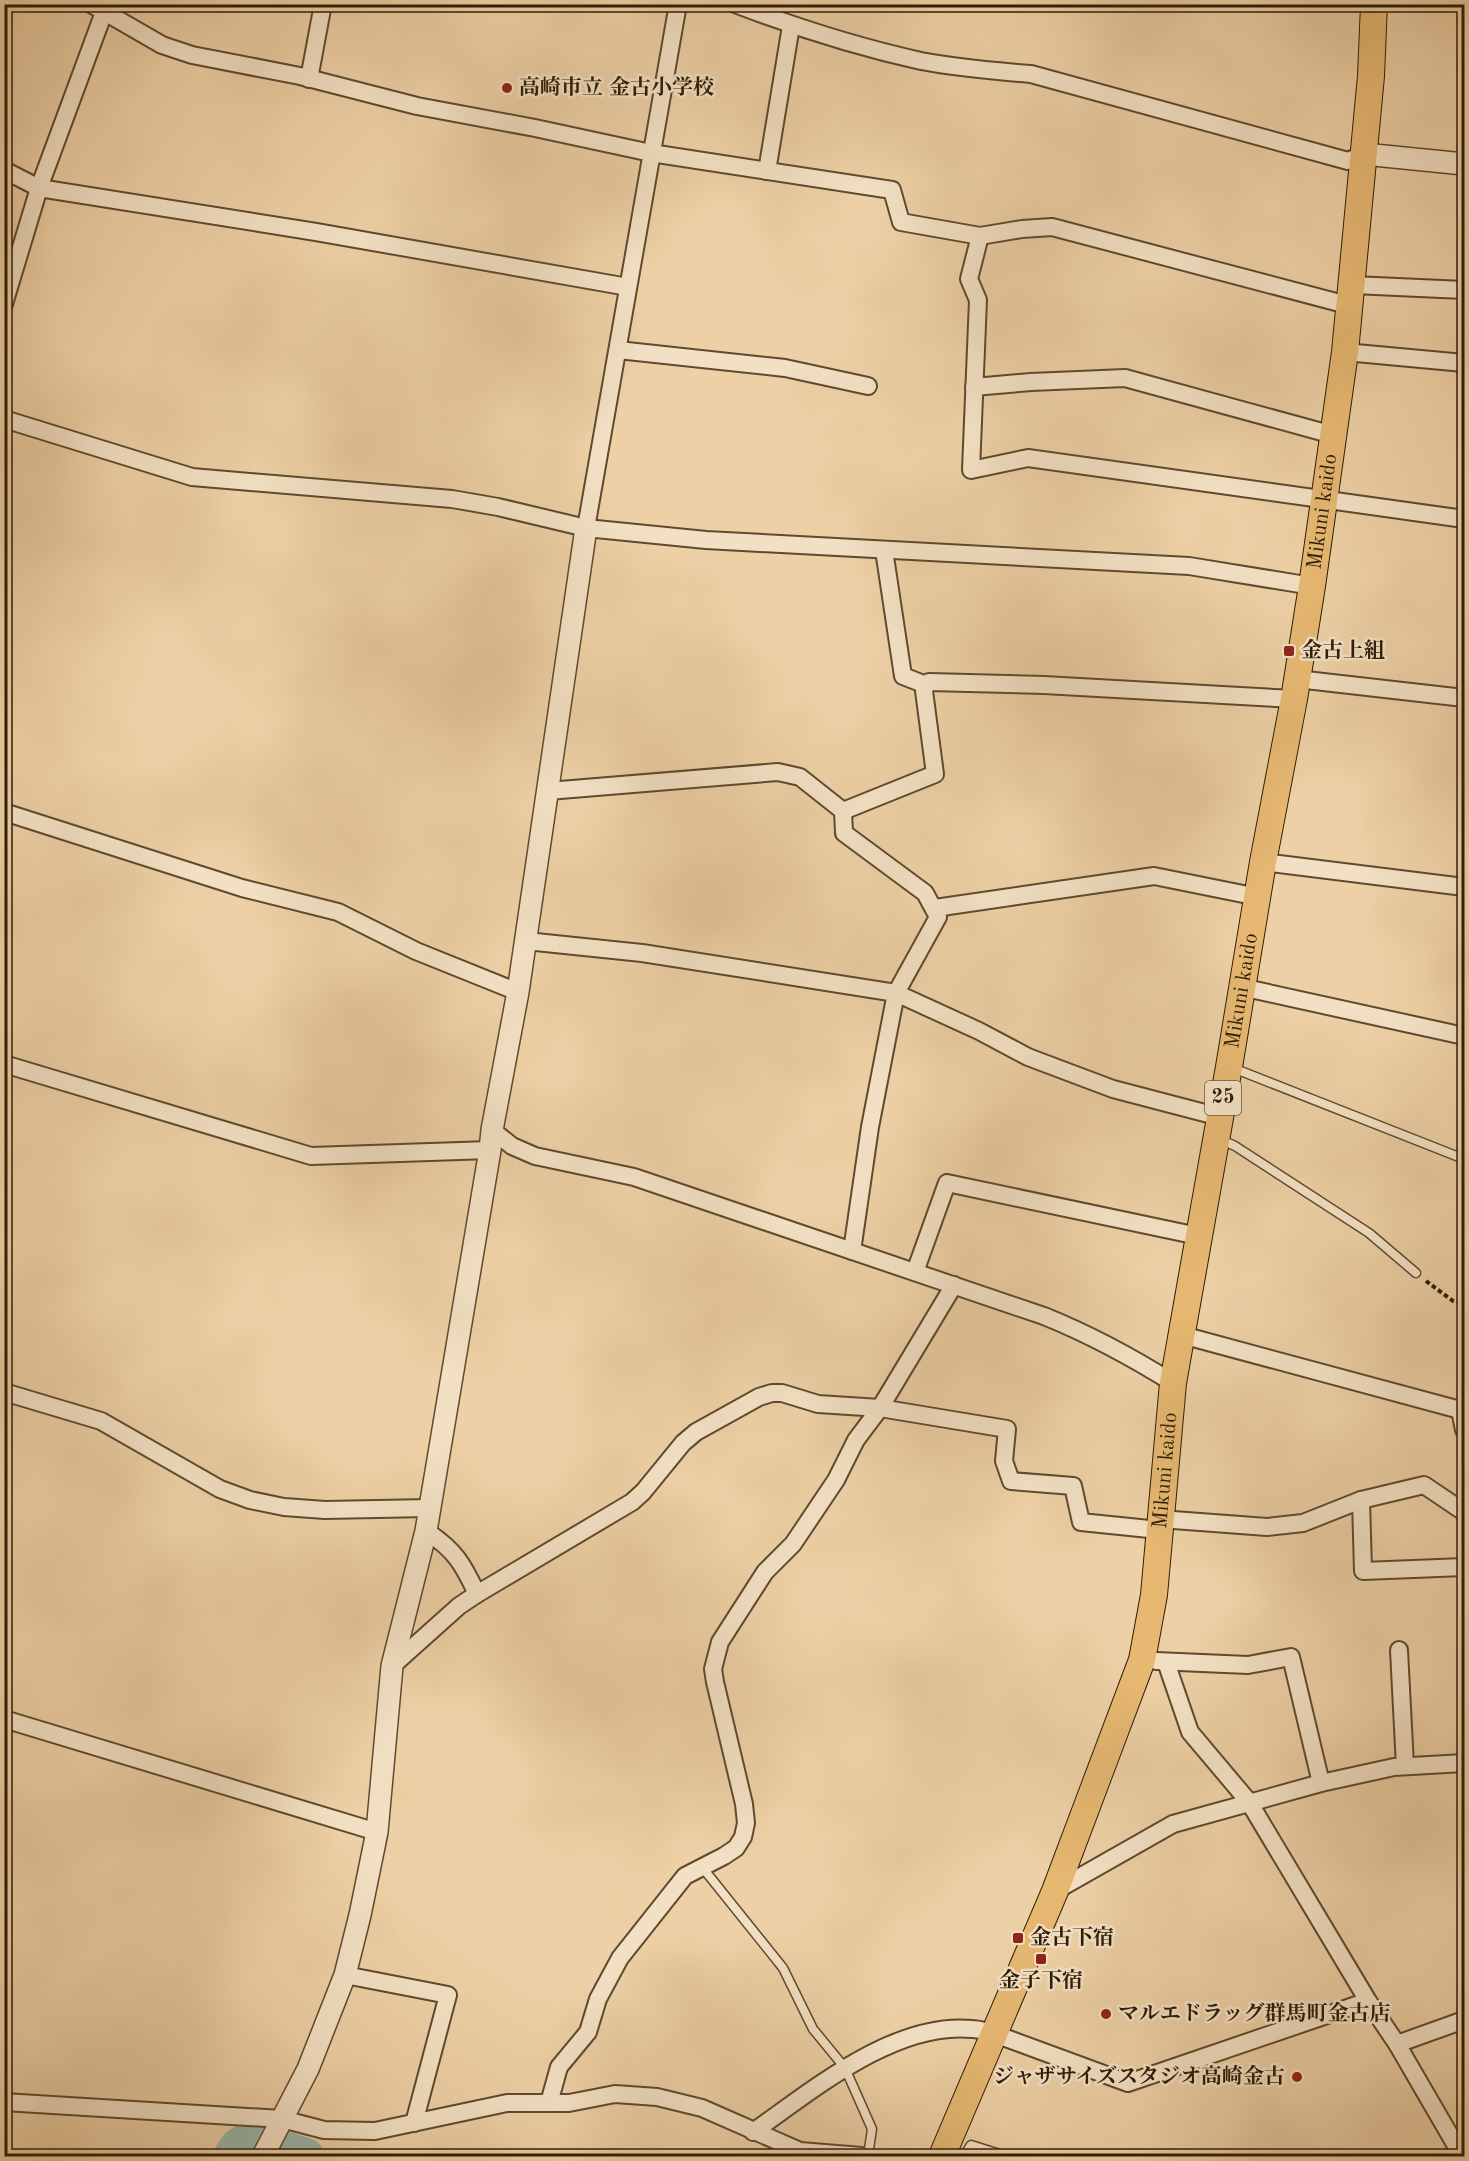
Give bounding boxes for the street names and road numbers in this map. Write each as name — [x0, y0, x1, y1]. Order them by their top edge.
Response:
street label: Mikuni kaido — [1304, 452, 1341, 571]
street label: Mikuni kaido — [1222, 932, 1262, 1050]
road number: 25 — [1205, 1081, 1241, 1115]
street label: Mikuni kaido — [1149, 1411, 1181, 1530]

